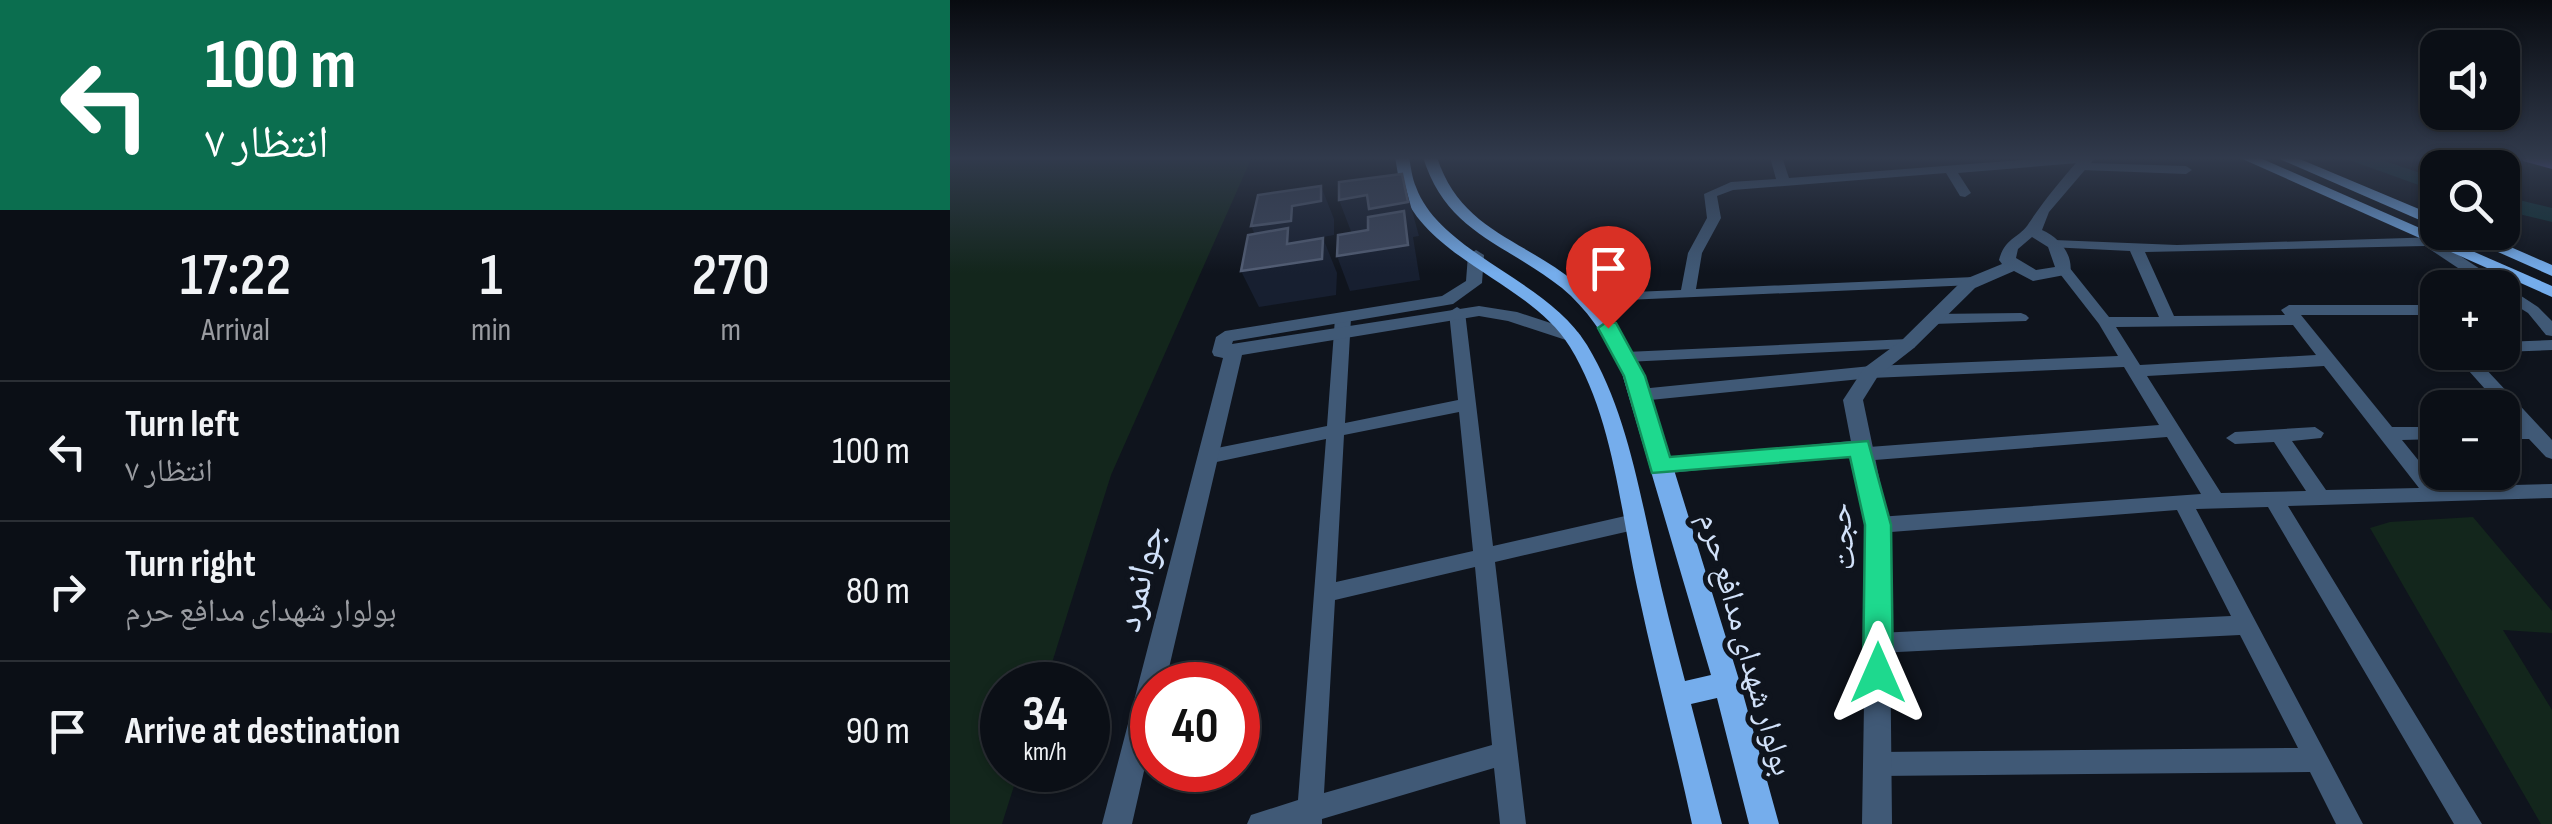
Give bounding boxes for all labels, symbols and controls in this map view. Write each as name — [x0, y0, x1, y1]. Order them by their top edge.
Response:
text: 100 m — [205, 24, 356, 108]
map controls — [2420, 30, 2520, 490]
button: sound — [2420, 30, 2520, 130]
icon: left — [40, 40, 170, 170]
text: انتظار ۷ — [205, 116, 329, 171]
button: search — [2420, 150, 2520, 250]
pin — [1566, 226, 1651, 329]
text: 17:22 — [180, 240, 291, 312]
text: 1 — [480, 240, 502, 312]
text: 270 — [691, 240, 770, 312]
icon: arrive — [1581, 241, 1636, 296]
button: + — [2420, 270, 2520, 370]
text: Arrival — [201, 311, 270, 350]
text: min — [471, 311, 511, 350]
text: m — [720, 311, 741, 350]
button: − — [2420, 390, 2520, 490]
text: Turn left — [125, 402, 239, 447]
icon: left — [40, 424, 95, 479]
text: 100 m — [832, 429, 910, 474]
text: انتظار ۷ — [125, 452, 213, 491]
street label: حجت — [1820, 501, 1865, 572]
street label: بولوار شهدای مدافع حرم — [1689, 509, 1802, 780]
street label: جوانمرد — [1106, 520, 1175, 636]
text: Turn right — [125, 542, 256, 587]
icon: right — [40, 564, 95, 619]
text: 80 m — [846, 569, 910, 614]
text: بولوار شهدای مدافع حرم — [125, 592, 397, 631]
position arrow — [1826, 621, 1930, 725]
speed limit sign: 40 — [1130, 662, 1260, 792]
text: 34 — [1022, 685, 1068, 745]
icon: arrive — [40, 704, 95, 759]
text: Arrive at destination — [125, 709, 400, 754]
text: 90 m — [846, 709, 910, 754]
text: km/h — [1023, 737, 1067, 768]

